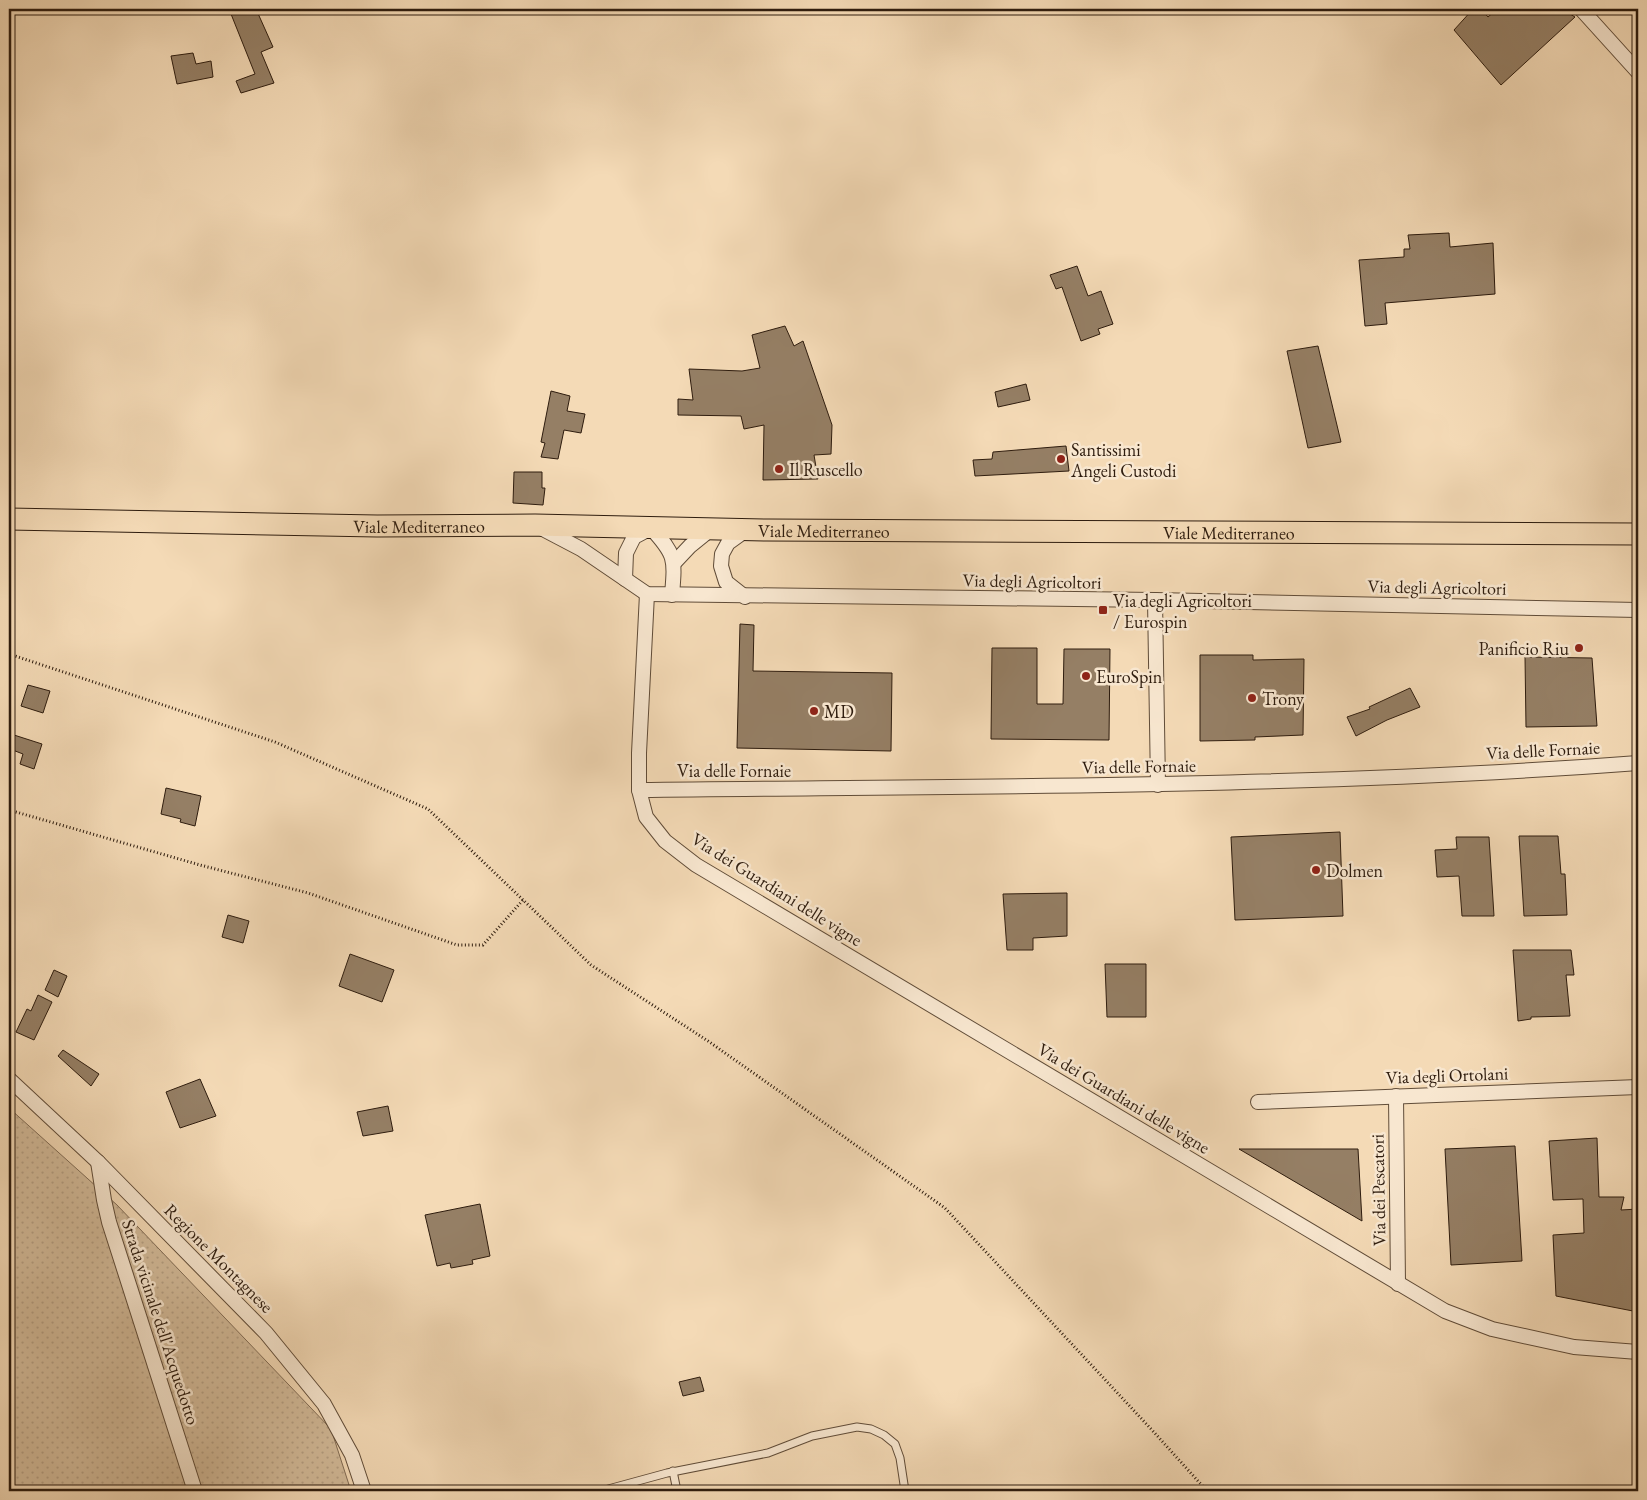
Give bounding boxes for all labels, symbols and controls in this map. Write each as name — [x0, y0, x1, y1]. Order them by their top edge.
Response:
place label: Santissimi Angeli Custodi — [1070, 438, 1177, 482]
marker: Santissimi Angeli Custodi — [1055, 453, 1067, 465]
place label: Il Ruscello — [789, 458, 863, 481]
marker: Il Ruscello — [773, 463, 785, 475]
street label: Viale Mediterraneo — [353, 514, 485, 538]
street label: Viale Mediterraneo — [758, 518, 890, 542]
street label: Viale Mediterraneo — [1163, 520, 1295, 544]
street label: Via degli Agricoltori — [962, 568, 1102, 594]
street label: Via degli Agricoltori — [1367, 574, 1507, 600]
place label: Via degli Agricoltori / Eurospin — [1113, 589, 1252, 633]
marker: Via degli Agricoltori / Eurospin — [1097, 604, 1109, 616]
place label: Panificio Riu — [1479, 637, 1570, 660]
marker: Panificio Riu — [1573, 642, 1585, 654]
place label: EuroSpin — [1096, 665, 1163, 688]
marker: EuroSpin — [1080, 670, 1092, 682]
place label: Trony — [1262, 687, 1304, 710]
marker: Trony — [1246, 692, 1258, 704]
place label: MD — [824, 700, 854, 723]
marker: MD — [808, 705, 820, 717]
street label: Via delle Fornaie — [1485, 736, 1601, 764]
street label: Via delle Fornaie — [1082, 754, 1196, 778]
street label: Via delle Fornaie — [677, 759, 791, 782]
street label: Via dei Guardiani delle vigne — [687, 827, 867, 951]
place label: Dolmen — [1326, 859, 1384, 882]
marker: Dolmen — [1310, 864, 1322, 876]
street label: Via dei Guardiani delle vigne — [1034, 1037, 1214, 1159]
street label: Via degli Ortolani — [1385, 1061, 1509, 1089]
street label: Via dei Pescatori — [1366, 1133, 1390, 1246]
street label: Regione Montagnese — [159, 1198, 279, 1318]
street label: Strada vicinale dell'Acquedotto — [117, 1216, 205, 1428]

